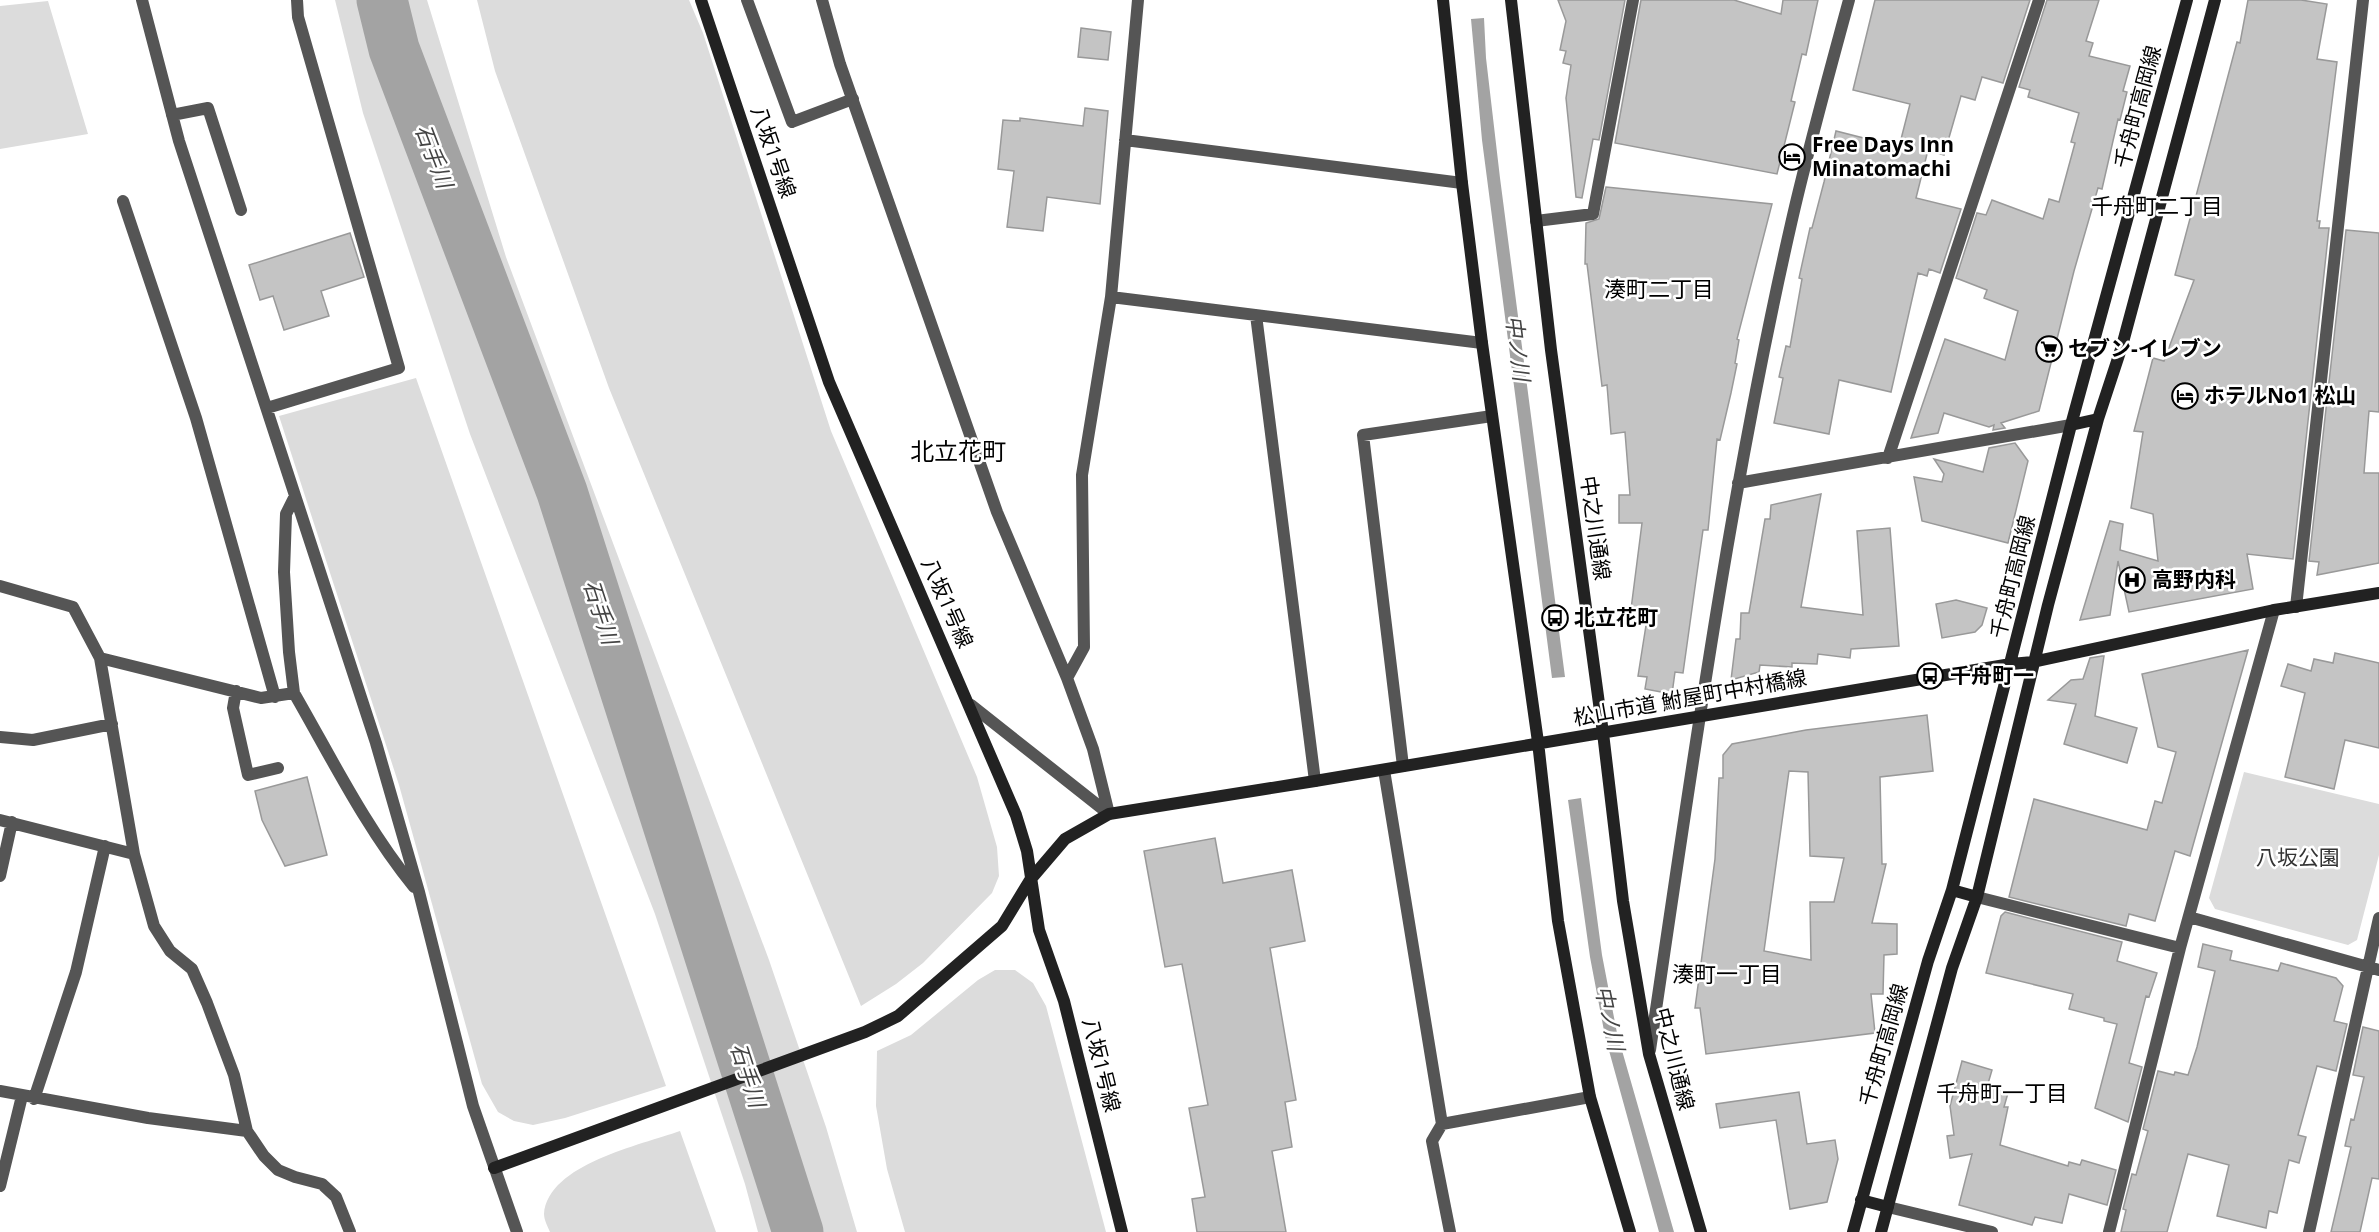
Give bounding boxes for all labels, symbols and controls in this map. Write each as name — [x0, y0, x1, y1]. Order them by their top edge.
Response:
street label: 千舟町高岡線 — [2107, 42, 2167, 171]
street label: 八坂1号線 — [745, 102, 803, 202]
water label: 石手川 — [409, 119, 461, 194]
place label: Free Days Inn Minatomachi — [1812, 130, 1954, 182]
hotel icon: Free Days Inn Minatomachi — [1777, 142, 1807, 172]
district label: 千舟町二丁目 — [2091, 190, 2223, 220]
district label: 湊町二丁目 — [1604, 273, 1714, 303]
water label: 中ノ川 — [1500, 313, 1538, 384]
supermarket icon: セブン-イレブン — [2034, 334, 2064, 364]
place label: セブン-イレブン — [2068, 334, 2222, 362]
hotel icon: ホテルNo1 松山 — [2170, 381, 2200, 411]
place label: ホテルNo1 松山 — [2204, 381, 2357, 409]
district label: 北立花町 — [910, 434, 1006, 467]
street label: 中之川通線 — [1575, 474, 1617, 582]
street label: 千舟町高岡線 — [1983, 512, 2041, 641]
street label: 八坂1号線 — [916, 553, 980, 652]
hospital icon: 高野内科 — [2117, 565, 2147, 595]
place label: 高野内科 — [2152, 565, 2236, 593]
water label: 石手川 — [577, 576, 627, 650]
bus stop icon: 北立花町 — [1540, 603, 1570, 633]
place label: 北立花町 — [1574, 603, 1658, 631]
bus stop icon: 千舟町一 — [1915, 661, 1945, 691]
place label: 千舟町一 — [1950, 661, 2034, 689]
street label: 松山市道 鮒屋町中村橋線 — [1571, 663, 1809, 731]
park label: 八坂公園 — [2256, 843, 2340, 871]
district label: 湊町一丁目 — [1672, 958, 1782, 988]
street label: 千舟町高岡線 — [1852, 980, 1914, 1109]
water label: 中ノ川 — [1589, 982, 1633, 1055]
street label: 中之川通線 — [1649, 1004, 1701, 1113]
street label: 八坂1号線 — [1077, 1015, 1127, 1115]
water label: 石手川 — [724, 1039, 774, 1113]
district label: 千舟町一丁目 — [1936, 1077, 2068, 1107]

